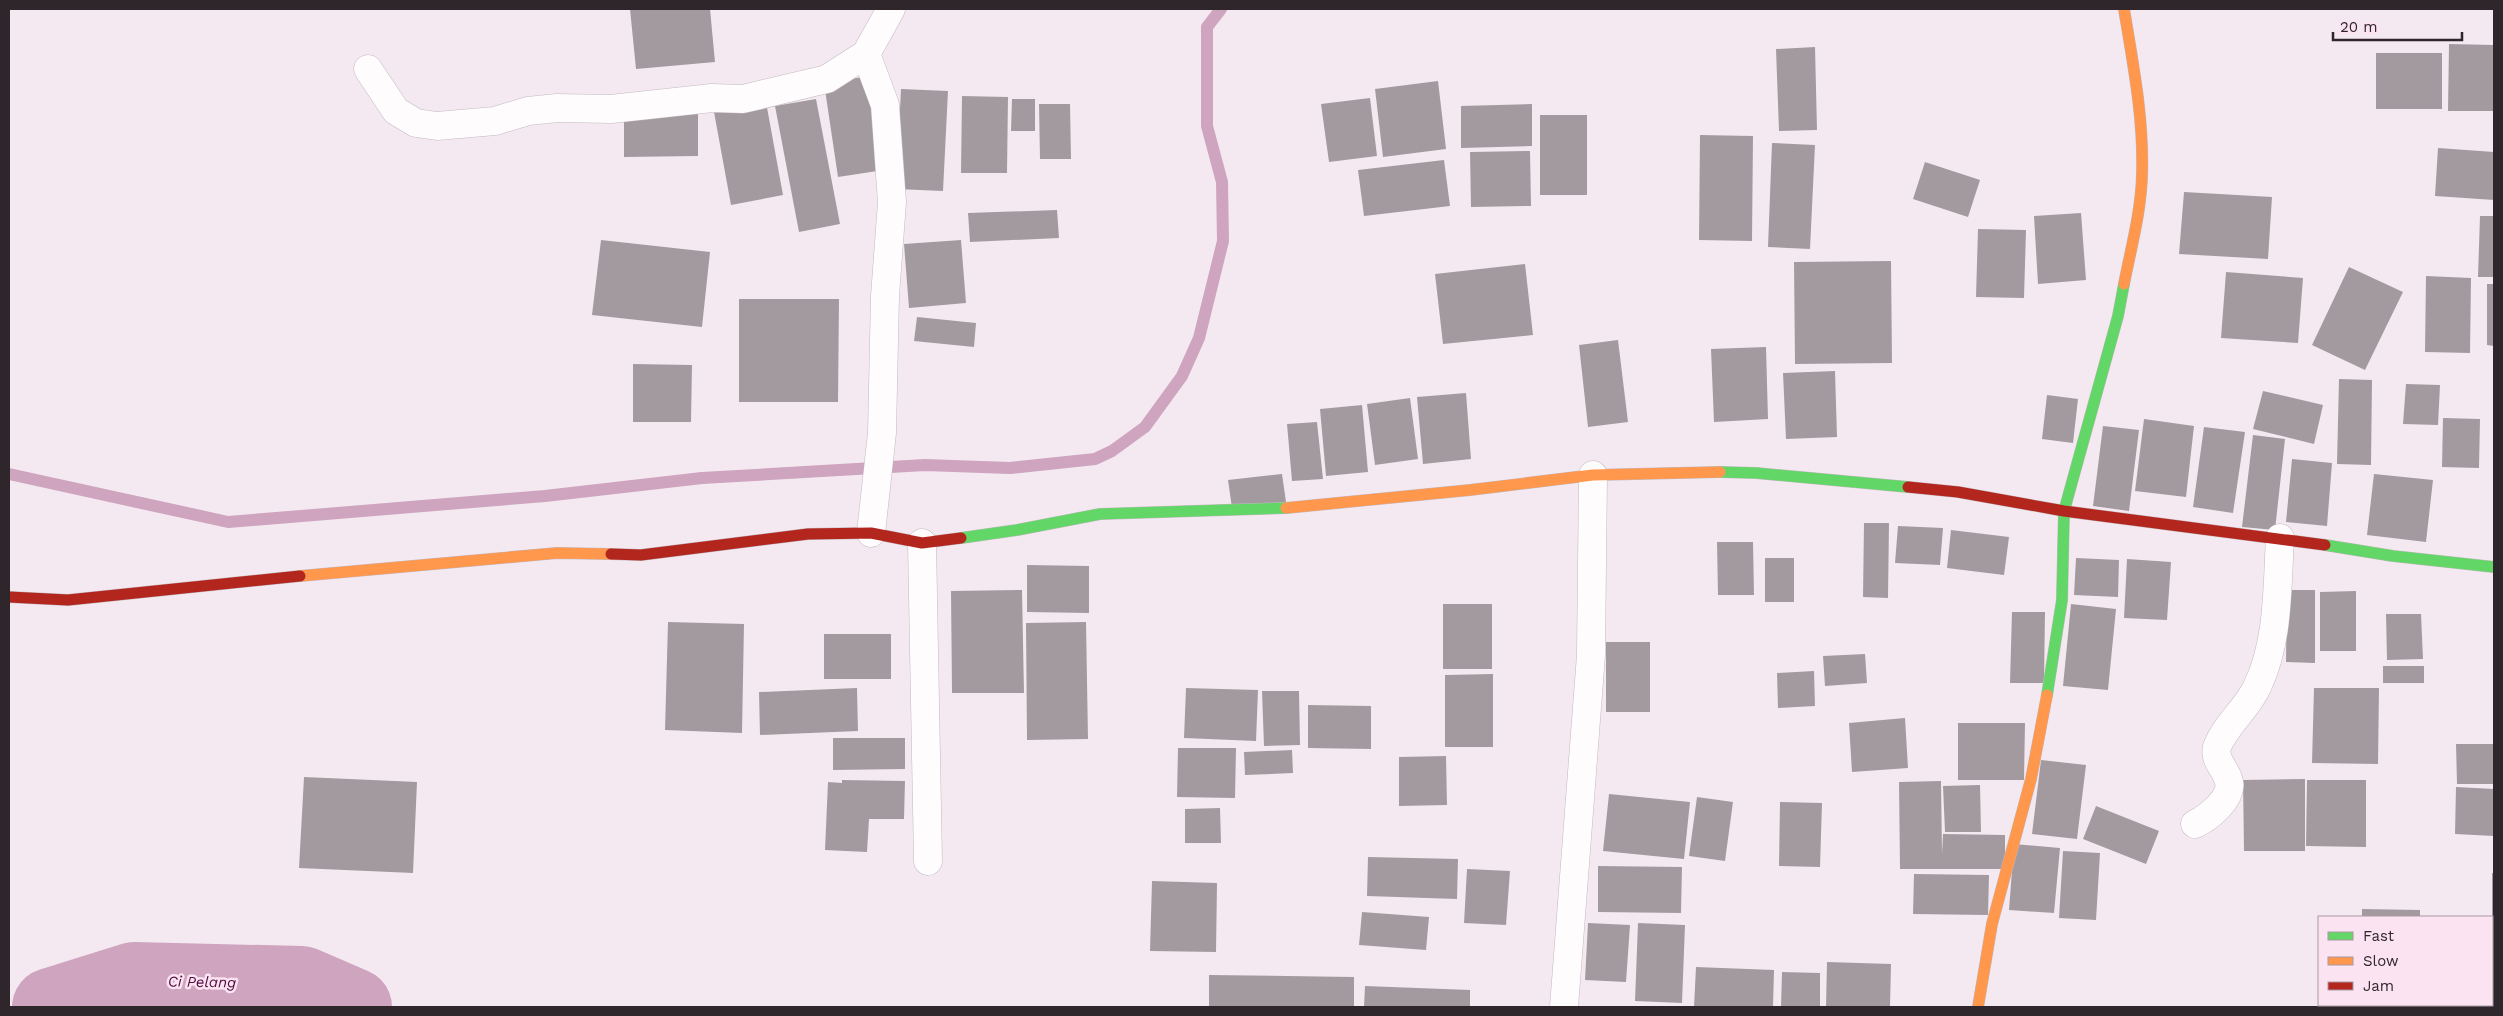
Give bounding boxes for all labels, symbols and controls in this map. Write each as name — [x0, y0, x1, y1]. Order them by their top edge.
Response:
scale bar — [2333, 10, 2462, 42]
text: 20 m — [2340, 18, 2378, 36]
legend — [2318, 916, 2493, 1006]
text: Fast — [2363, 927, 2395, 945]
text: Slow — [2363, 952, 2399, 970]
water label: Ci Pelang — [168, 972, 236, 992]
text: Jam — [2363, 977, 2394, 995]

